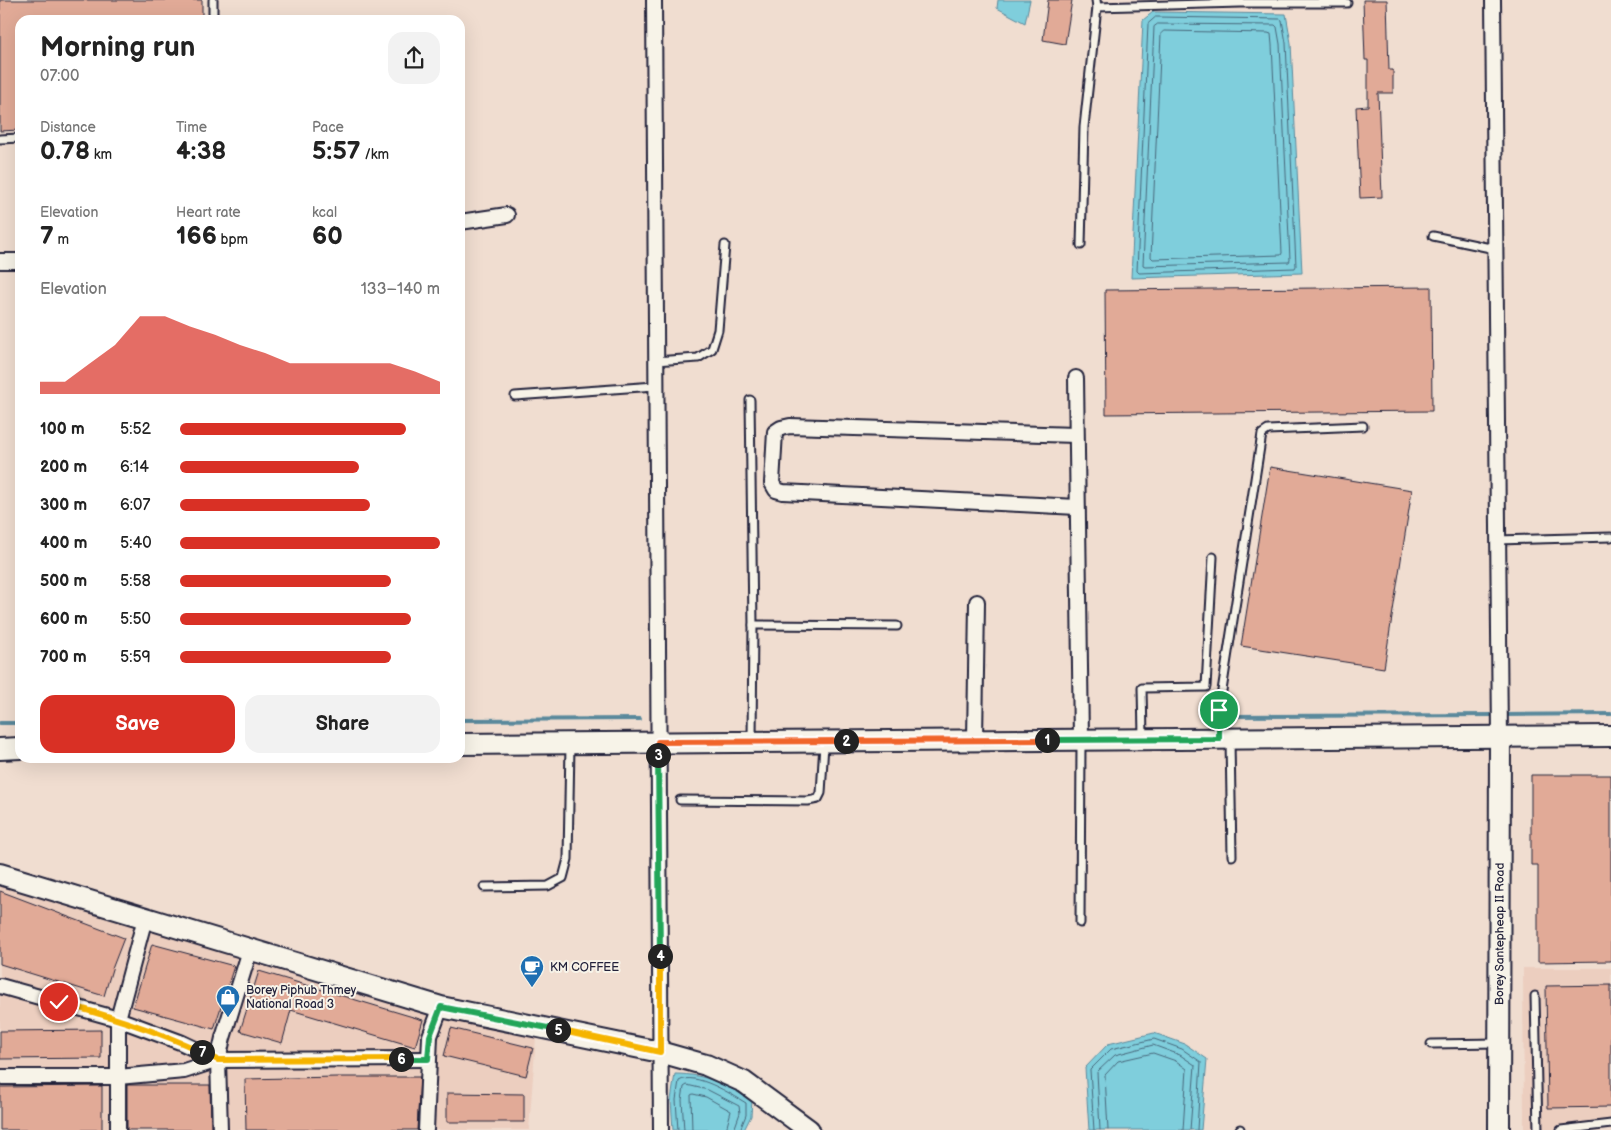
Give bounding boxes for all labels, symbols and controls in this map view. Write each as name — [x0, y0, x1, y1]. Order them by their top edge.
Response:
text: Morning run — [40, 31, 195, 64]
button: share — [388, 32, 440, 84]
text: 07:00 — [40, 67, 79, 86]
text: Distance — [40, 119, 96, 136]
text: Time — [176, 119, 207, 136]
text: Pace — [312, 119, 344, 136]
text: 0.78 — [40, 136, 90, 167]
text: 4:38 — [176, 136, 226, 167]
text: 5:57 — [312, 136, 361, 167]
text: km — [90, 146, 112, 163]
text: /km — [361, 146, 389, 163]
text: Elevation — [40, 204, 98, 221]
text: Heart rate — [176, 204, 241, 221]
text: kcal — [312, 204, 337, 221]
text: 7 — [40, 221, 54, 252]
text: 166 — [176, 221, 217, 252]
text: 60 — [312, 221, 343, 252]
text: m — [54, 231, 69, 248]
text: bpm — [217, 231, 248, 248]
text: Elevation — [40, 280, 107, 299]
text: 133–140 m — [361, 280, 440, 299]
text: 100 m — [40, 420, 85, 439]
text: 5:52 — [120, 420, 151, 439]
text: 200 m — [40, 458, 87, 477]
text: 6:14 — [120, 458, 149, 477]
text: 300 m — [40, 496, 87, 515]
text: 6:07 — [120, 496, 150, 515]
text: 400 m — [40, 534, 87, 553]
text: 5:40 — [120, 534, 152, 553]
text: 500 m — [40, 572, 87, 591]
text: 5:58 — [120, 572, 151, 591]
text: 600 m — [40, 610, 88, 629]
text: 5:50 — [120, 610, 151, 629]
text: 700 m — [40, 648, 87, 667]
text: 5:59 — [120, 648, 151, 667]
pin — [1198, 689, 1240, 731]
button: Save — [40, 695, 235, 753]
button: Share — [245, 695, 440, 753]
icon: arrive — [1205, 696, 1233, 724]
pin: 2 — [834, 728, 858, 754]
pin: 1 — [1034, 728, 1060, 752]
text: 1 — [1045, 732, 1050, 749]
text: 2 — [842, 733, 851, 750]
pin: 3 — [646, 742, 670, 768]
text: 3 — [654, 747, 663, 764]
street label: Borey Santepheap II Road — [1492, 863, 1508, 1005]
pin: 4 — [648, 944, 672, 968]
text: 4 — [656, 948, 665, 965]
cafe icon: KM COFFEE — [519, 954, 545, 988]
place label: KM COFFEE — [550, 960, 619, 975]
pin — [38, 981, 80, 1023]
place label: Borey Piphub Thmey National Road 3 — [246, 983, 357, 1012]
shop icon: Borey Piphub Thmey National Road 3 — [215, 984, 241, 1018]
icon: check — [45, 988, 73, 1016]
pin: 5 — [546, 1018, 570, 1042]
text: 5 — [554, 1022, 563, 1039]
pin: 7 — [190, 1040, 214, 1064]
text: 7 — [199, 1044, 206, 1061]
pin: 6 — [388, 1046, 414, 1072]
text: 6 — [397, 1051, 406, 1068]

